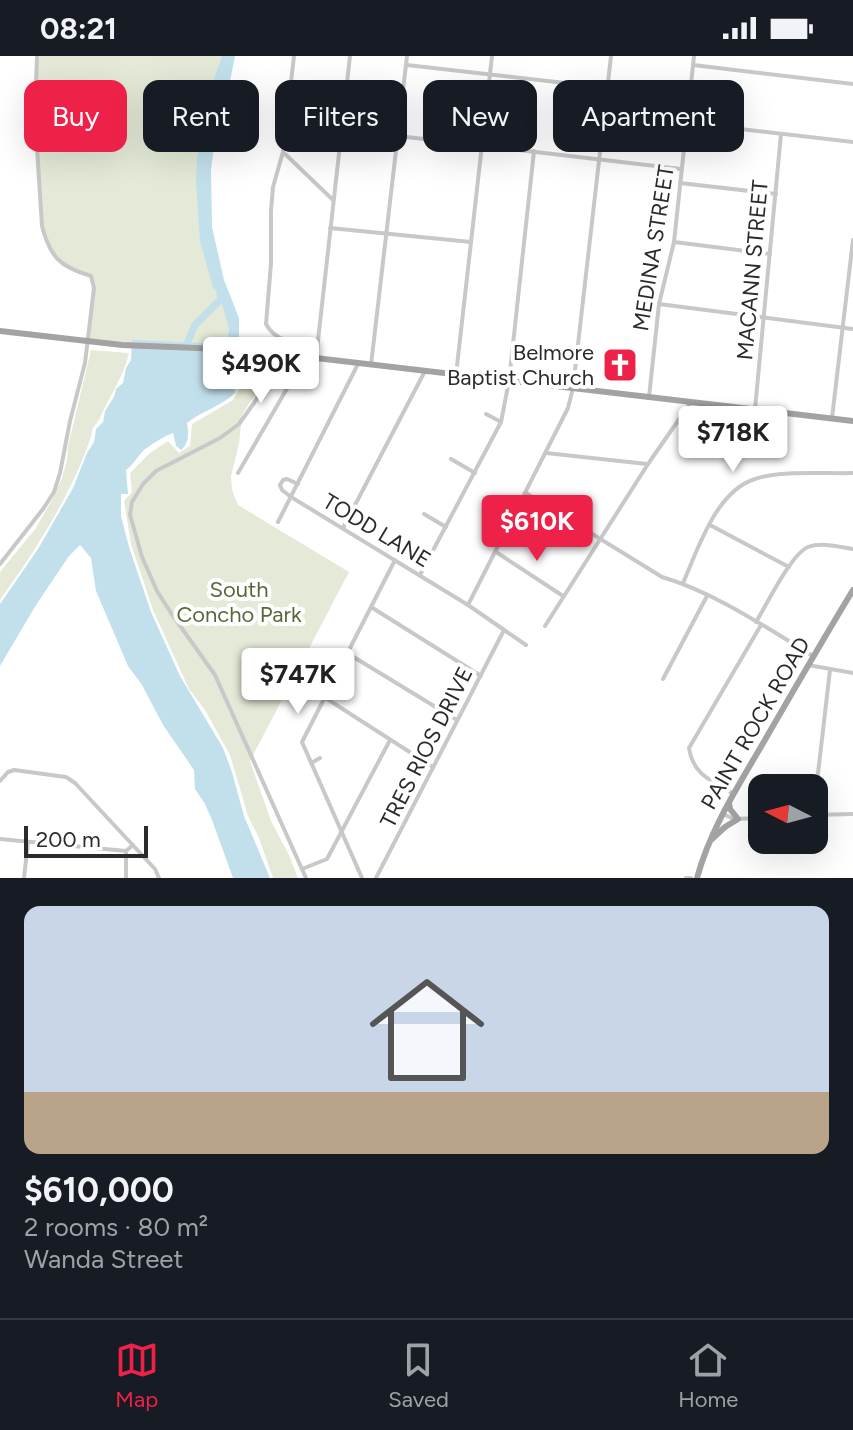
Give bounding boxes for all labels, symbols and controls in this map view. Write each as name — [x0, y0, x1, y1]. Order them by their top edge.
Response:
text: 08:21 — [40, 10, 117, 47]
chip: Buy — [24, 80, 127, 152]
chip: Rent — [143, 80, 259, 152]
chip: Filters — [275, 80, 407, 152]
chip: New — [423, 80, 537, 152]
chip: Apartment — [553, 80, 744, 152]
street label: MEDINA STREET — [627, 163, 680, 333]
street label: MACANN STREET — [731, 179, 774, 361]
pin: $490K — [205, 337, 317, 405]
place label: Belmore Baptist Church — [447, 339, 594, 391]
church icon: Belmore Baptist Church — [601, 346, 639, 384]
text: $490K — [221, 347, 301, 379]
pin: $718K — [677, 406, 789, 474]
text: $718K — [696, 416, 770, 448]
street label: TODD LANE — [318, 488, 436, 573]
pin: $610K — [481, 495, 593, 563]
text: $610K — [500, 505, 574, 537]
park label: South Concho Park — [176, 576, 302, 628]
street label: PAINT ROCK ROAD — [695, 632, 816, 814]
pin: $747K — [242, 648, 354, 716]
text: $747K — [259, 658, 337, 690]
street label: TRES RIOS DRIVE — [374, 662, 479, 832]
north arrow — [748, 774, 828, 854]
map controls — [748, 774, 828, 854]
scale bar — [24, 822, 148, 858]
text: 200 m — [36, 826, 101, 853]
icon: home — [355, 958, 499, 1102]
text: $610,000 — [24, 1170, 174, 1211]
text: 2 rooms · 80 m² — [24, 1211, 208, 1243]
text: Wanda Street — [24, 1243, 183, 1275]
tab: Map — [115, 1338, 159, 1413]
tab: Saved — [388, 1338, 449, 1413]
tab: Home — [678, 1338, 738, 1413]

